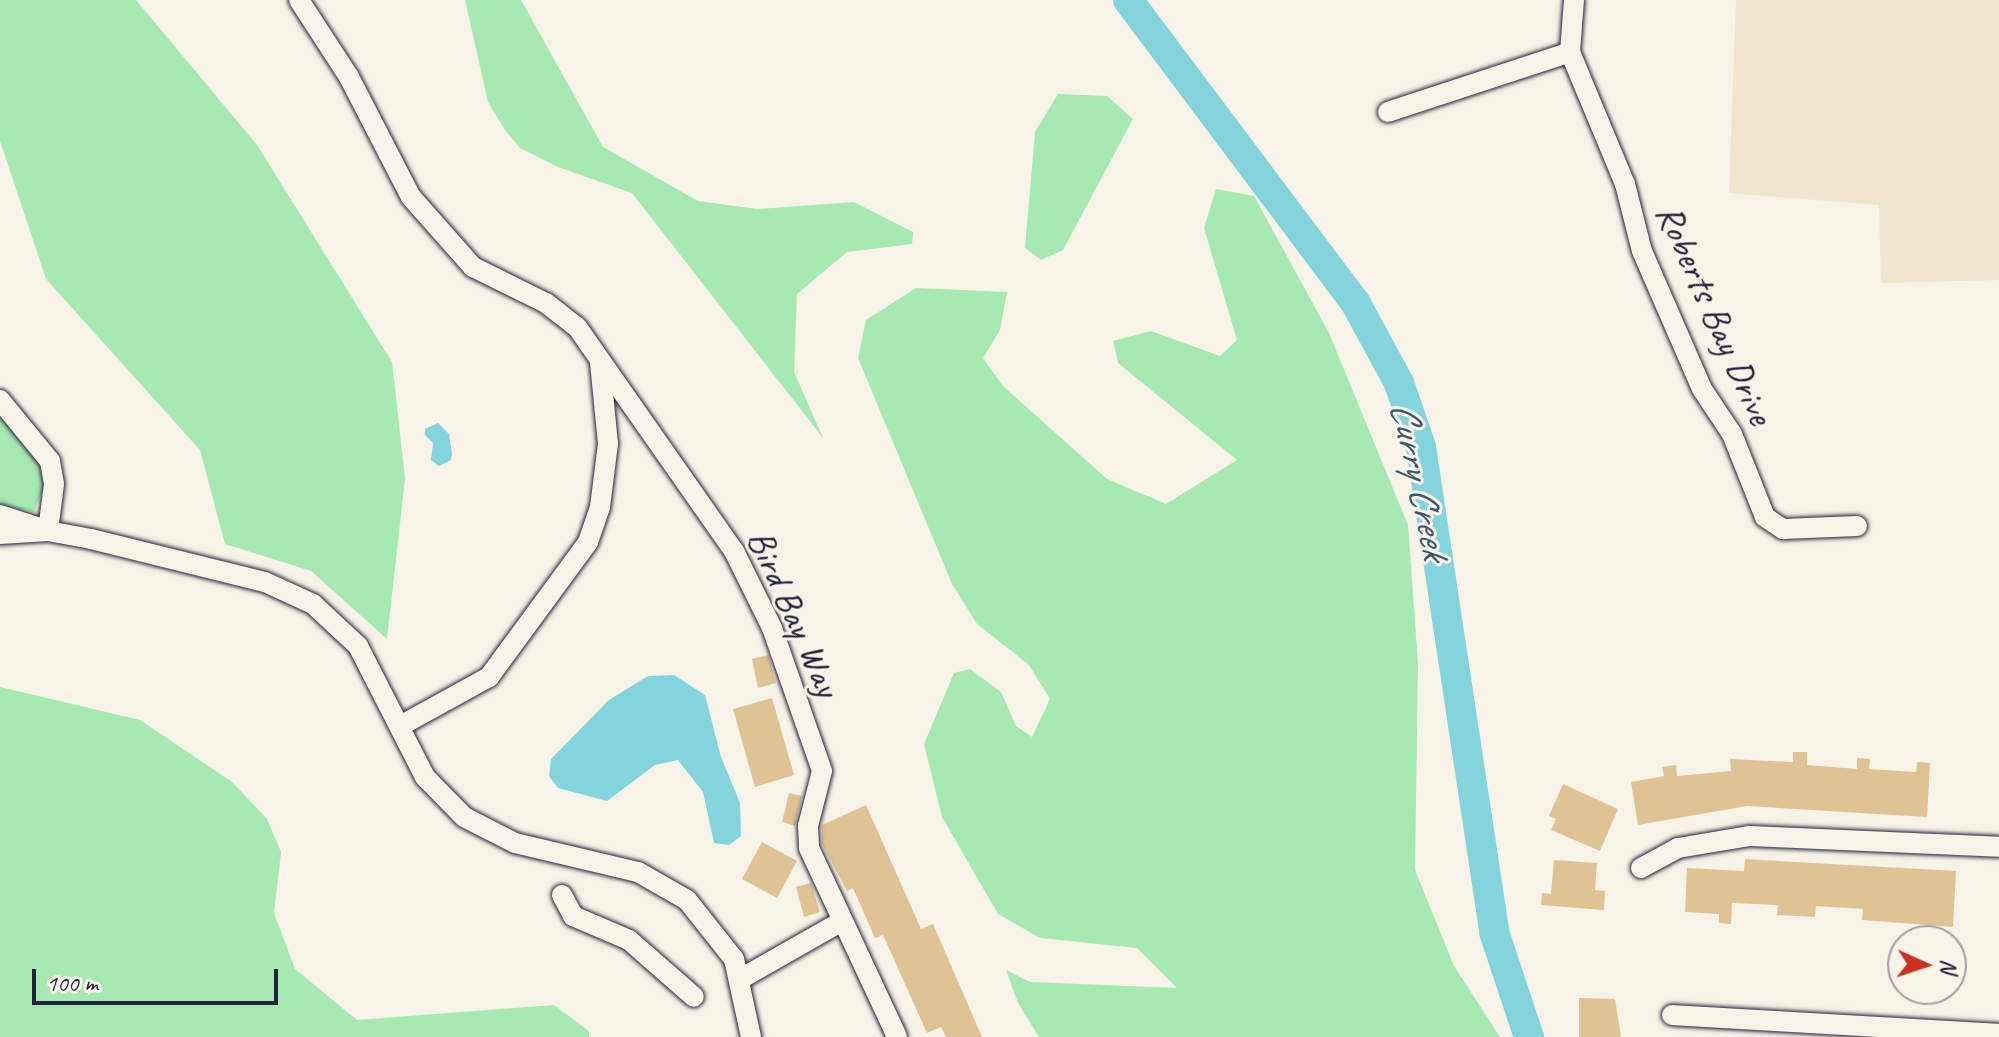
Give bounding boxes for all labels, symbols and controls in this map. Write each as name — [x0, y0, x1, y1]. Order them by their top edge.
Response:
street label: Roberts Bay Drive — [1646, 197, 1784, 431]
water label: Curry Creek — [1380, 397, 1460, 563]
street label: Bird Bay Way — [737, 522, 851, 704]
north arrow — [1887, 925, 1967, 1005]
scale bar — [36, 953, 282, 1003]
text: N — [1935, 959, 1963, 974]
text: 100 m — [46, 968, 98, 998]

